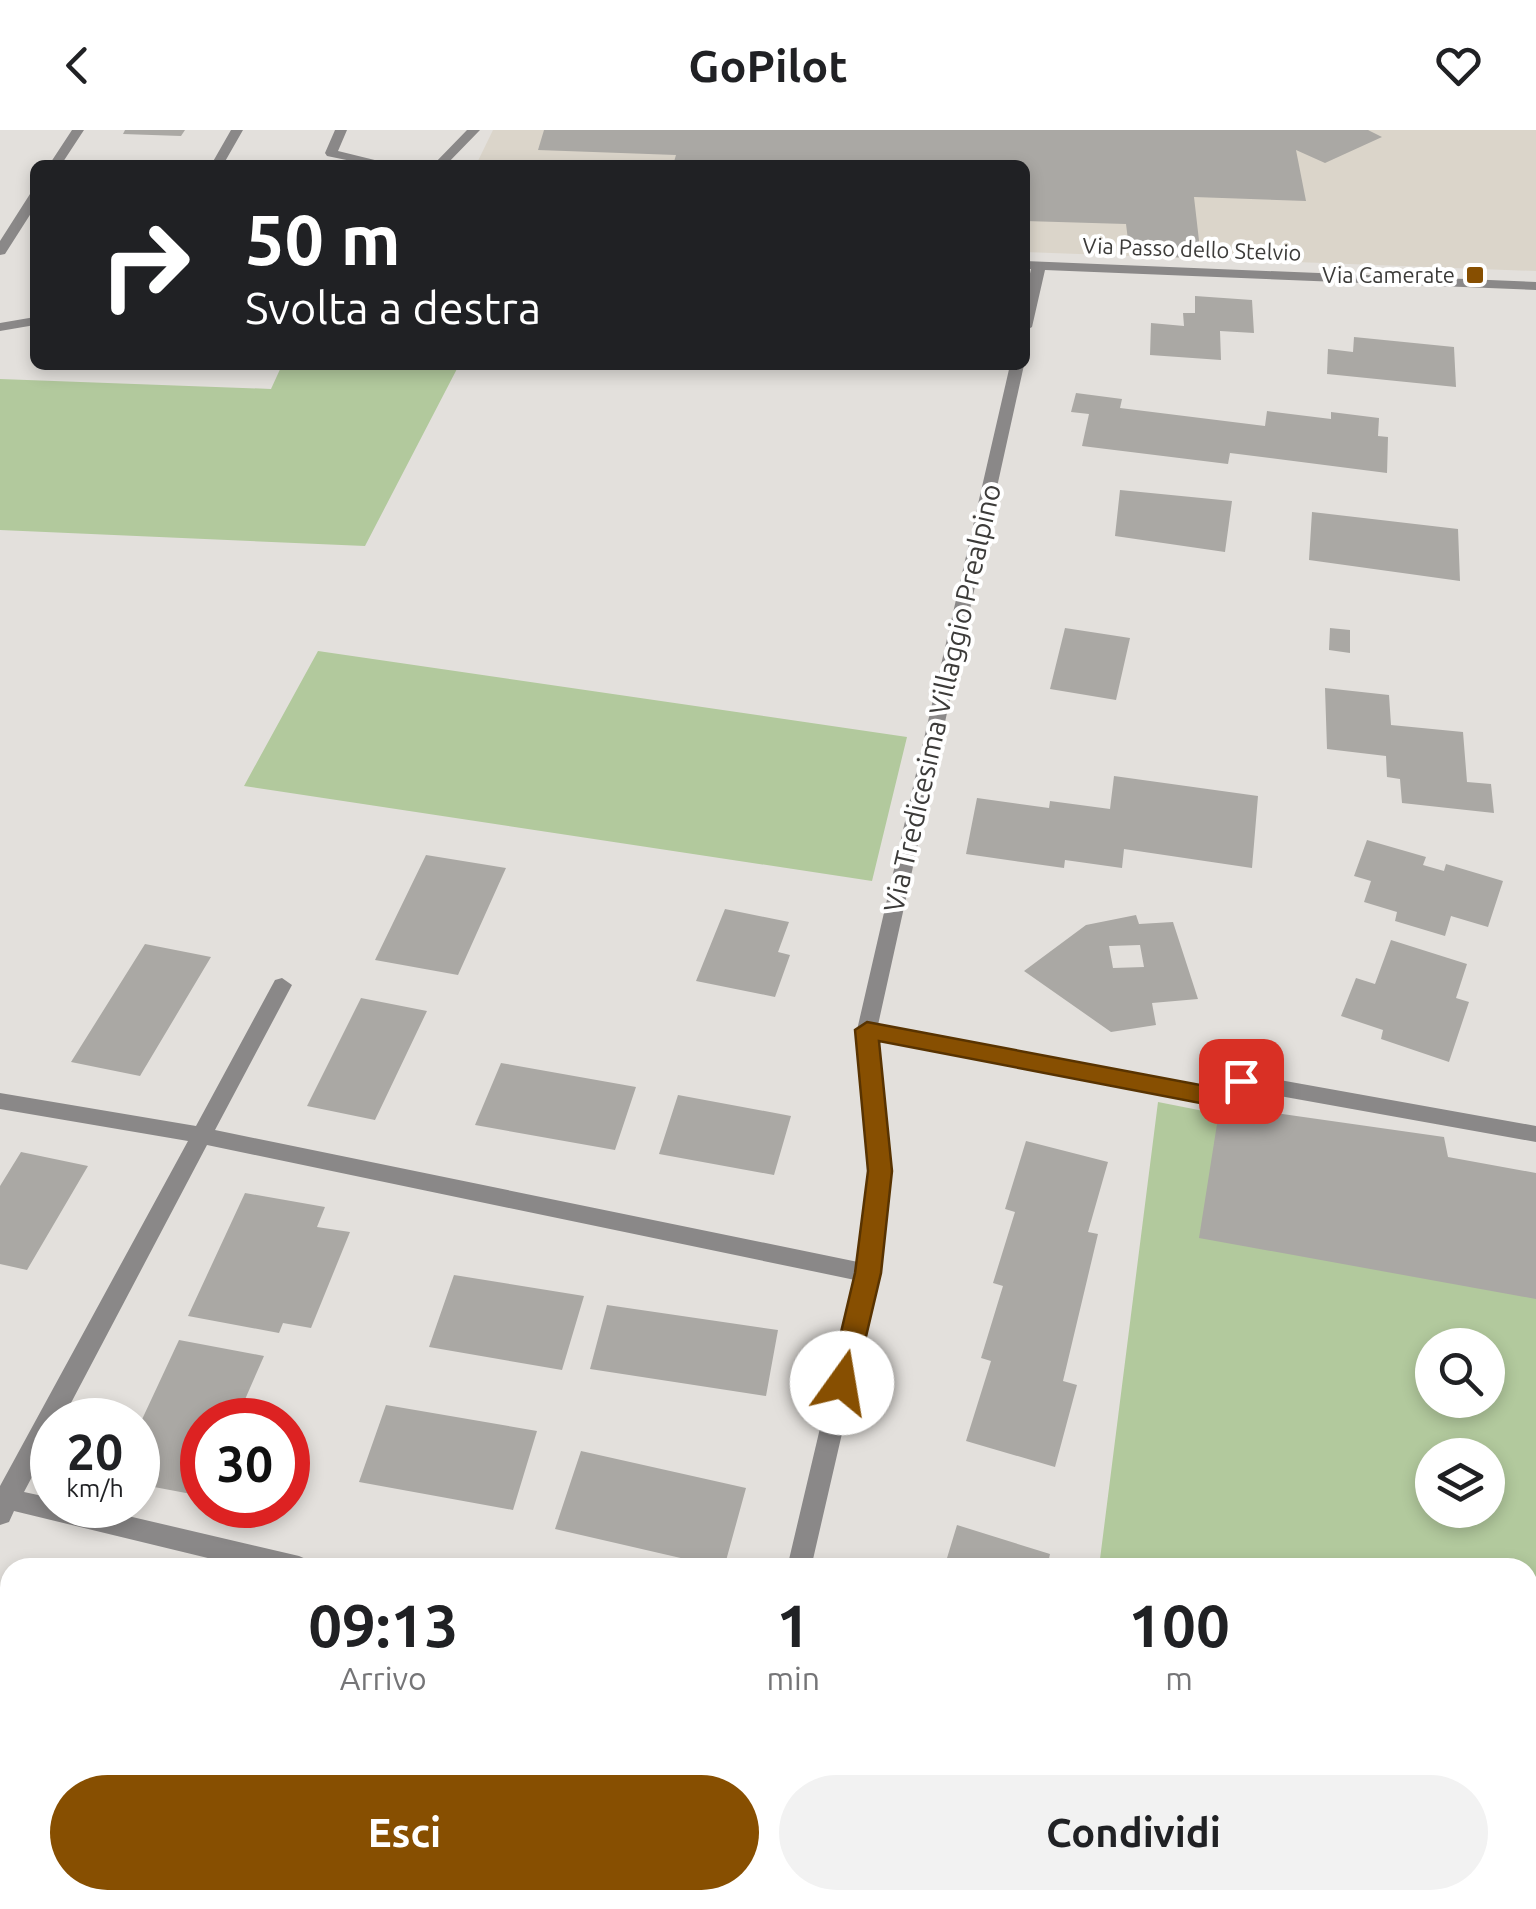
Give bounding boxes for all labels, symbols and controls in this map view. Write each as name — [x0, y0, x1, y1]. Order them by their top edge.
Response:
icon: back — [50, 38, 105, 93]
icon: heart — [1431, 38, 1486, 93]
text: GoPilot — [688, 40, 848, 91]
icon: right — [80, 200, 210, 330]
text: 50 m — [245, 200, 401, 278]
street label: Via Passo dello Stelvio — [1082, 232, 1302, 265]
place label: Via Camerate — [1322, 262, 1455, 287]
marker: Via Camerate — [1464, 264, 1486, 286]
text: Svolta a destra — [245, 282, 541, 333]
street label: Via Tredicesima Villaggio Prealpino — [877, 481, 1006, 915]
pin — [1199, 1039, 1284, 1124]
icon: arrive — [1214, 1054, 1269, 1109]
map controls — [1415, 1328, 1505, 1528]
button: search — [1415, 1328, 1505, 1418]
position arrow — [790, 1331, 894, 1435]
speed limit sign: 30 — [180, 1398, 310, 1528]
text: 20 — [67, 1423, 123, 1479]
button: layers — [1415, 1438, 1505, 1528]
text: km/h — [66, 1474, 124, 1502]
text: 09:13 — [308, 1591, 458, 1658]
text: 1 — [776, 1591, 810, 1658]
text: 100 — [1128, 1591, 1230, 1658]
text: Arrivo — [340, 1660, 427, 1696]
text: min — [766, 1660, 820, 1696]
text: m — [1165, 1660, 1193, 1696]
button: Esci — [50, 1775, 759, 1890]
button: Condividi — [779, 1775, 1488, 1890]

